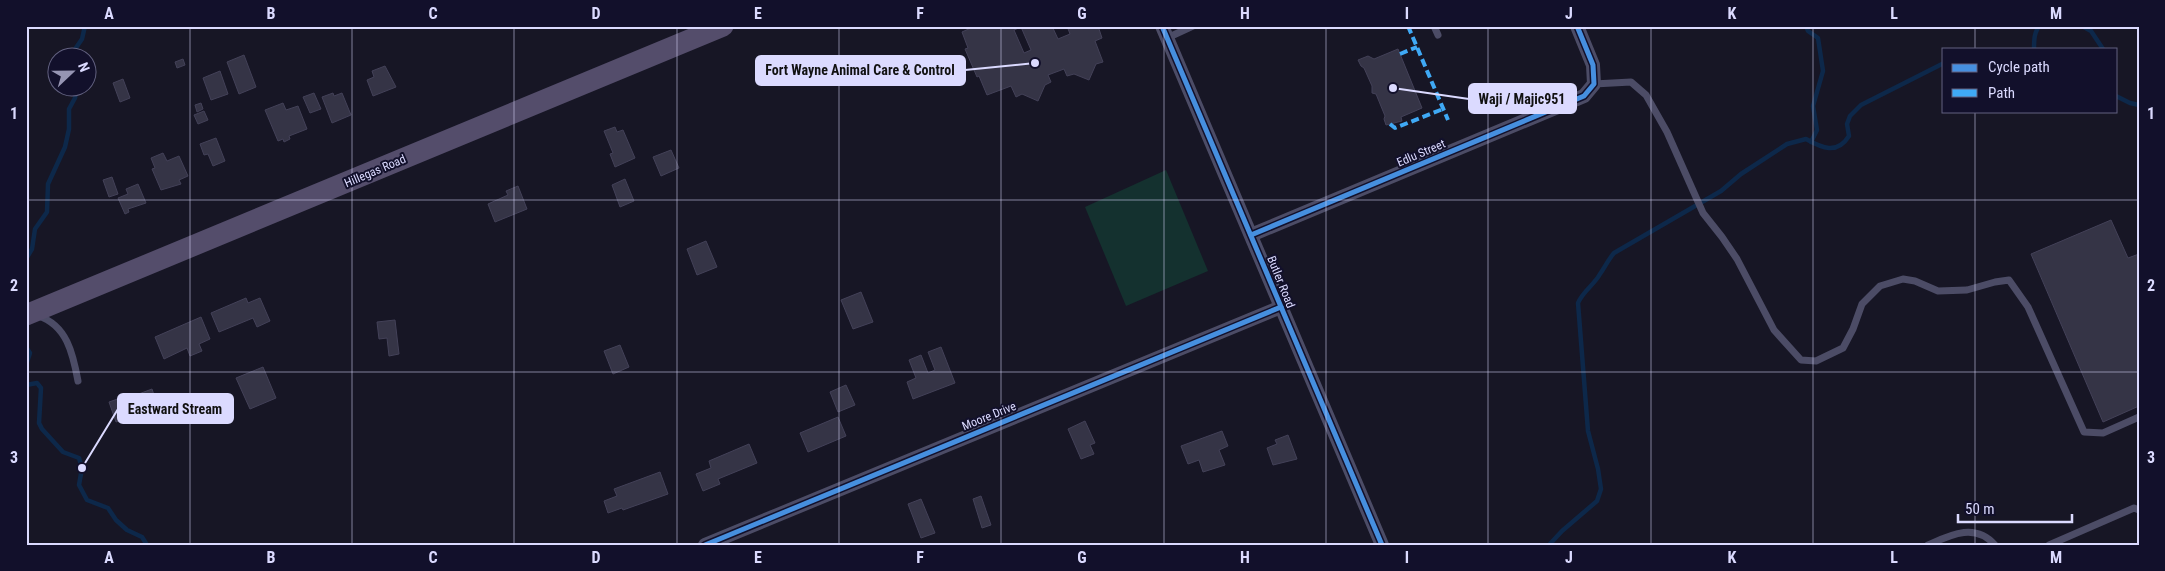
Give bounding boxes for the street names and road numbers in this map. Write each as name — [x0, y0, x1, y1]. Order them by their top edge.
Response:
street label: Edlu Street — [1395, 136, 1448, 169]
street label: Hillegas Road — [342, 152, 408, 190]
street label: Butler Road — [1264, 254, 1298, 310]
street label: Moore Drive — [960, 399, 1018, 433]

